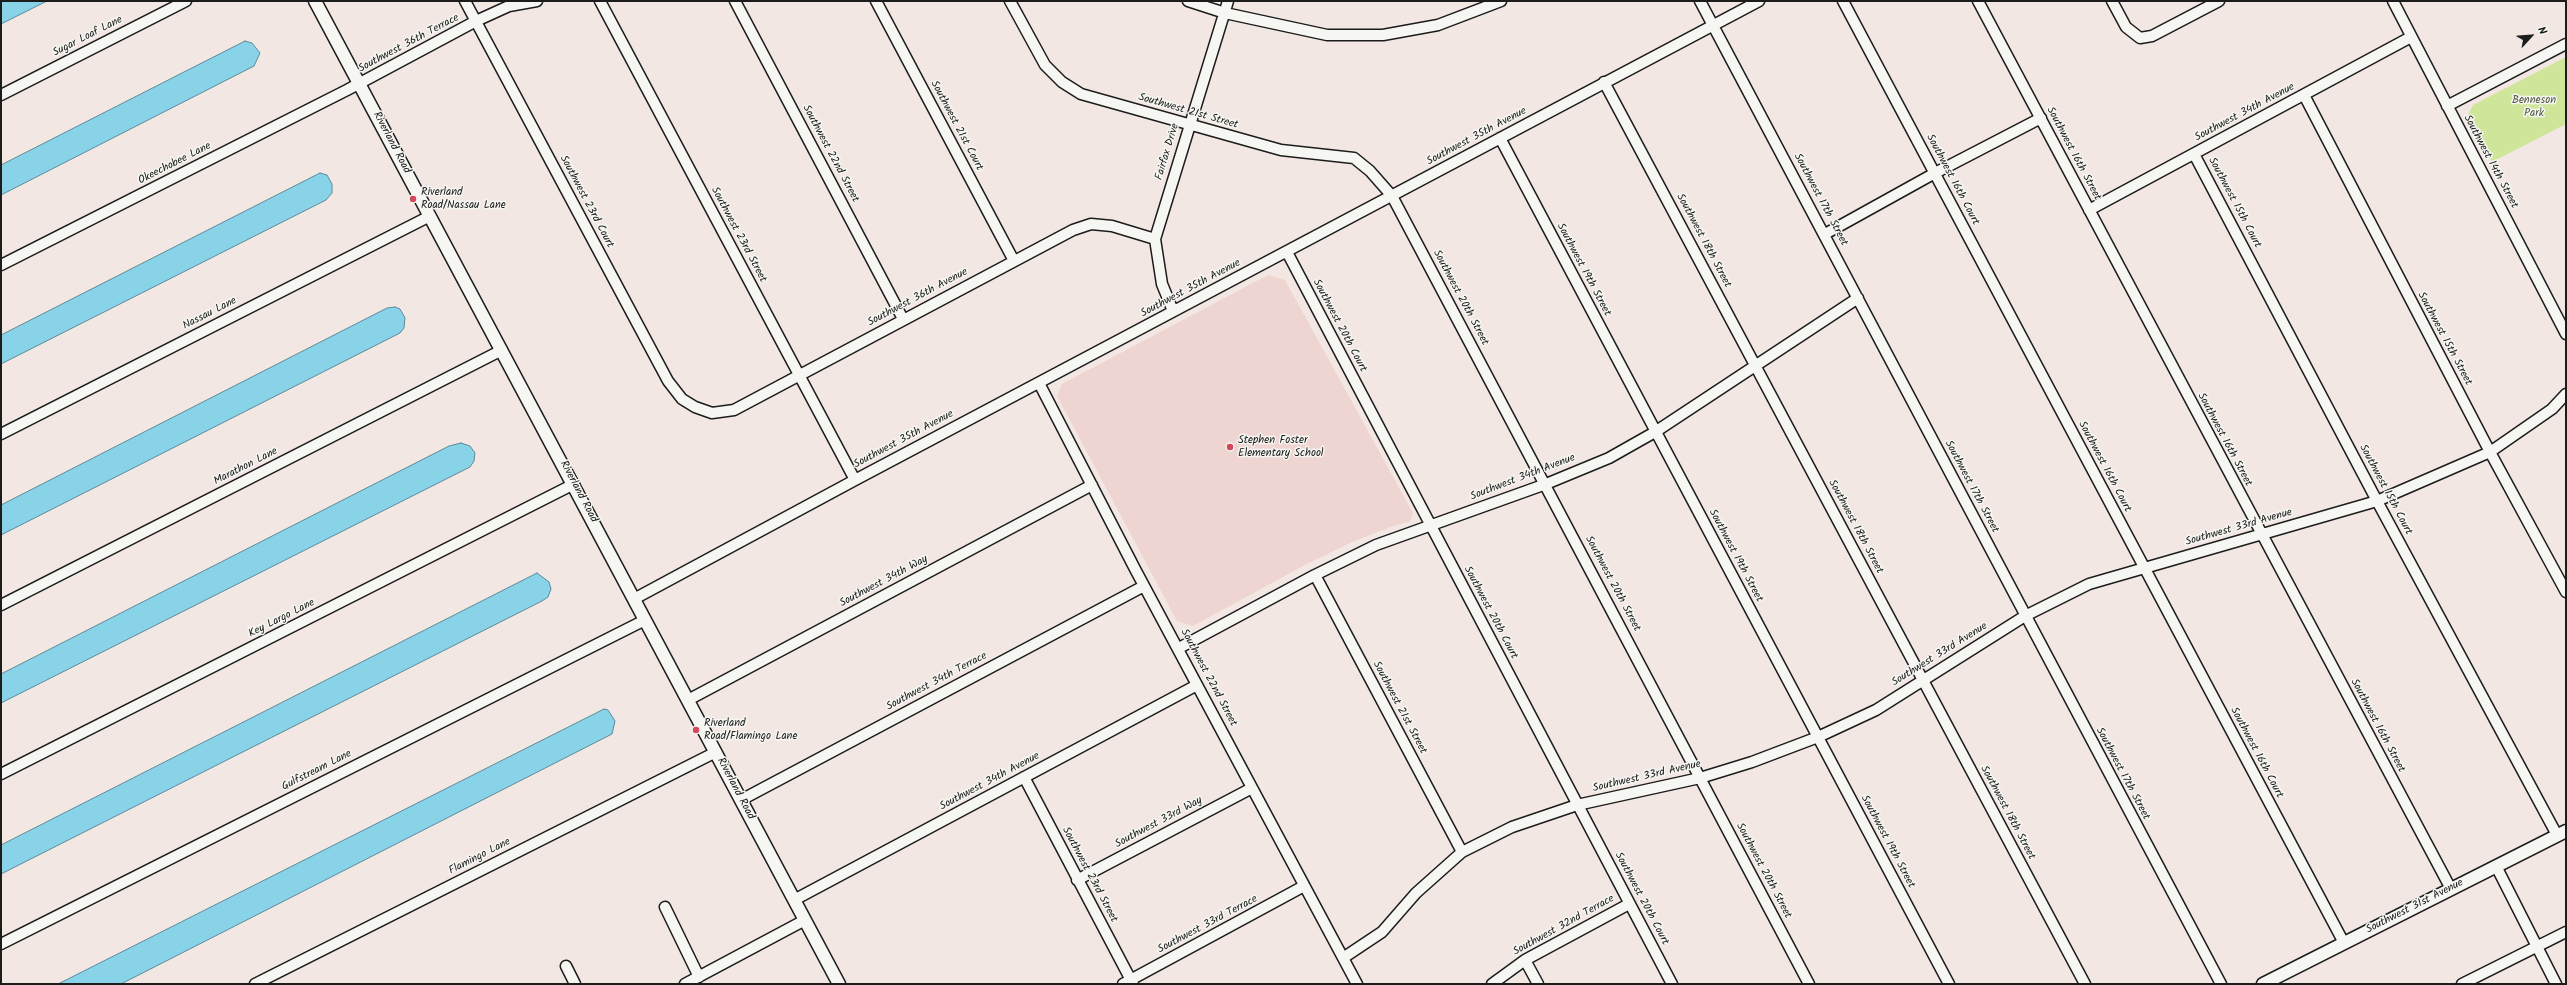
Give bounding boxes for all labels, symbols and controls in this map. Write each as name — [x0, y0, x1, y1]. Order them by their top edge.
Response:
street label: Southwest 36th Terrace — [356, 12, 462, 76]
street label: Sugar Loaf Lane — [51, 14, 125, 60]
north arrow — [2511, 16, 2551, 56]
text: N — [2532, 24, 2551, 38]
street label: Southwest 21st Court — [927, 79, 985, 173]
street label: Southwest 34th Avenue — [2193, 81, 2297, 145]
street label: Southwest 21st Street — [1137, 91, 1239, 133]
park label: Benneson Park — [2512, 94, 2556, 120]
street label: Southwest 22nd Street — [799, 103, 861, 205]
street label: Southwest 35th Avenue — [1425, 105, 1529, 169]
street label: Southwest 16th Street — [2043, 105, 2103, 203]
street label: Riverland Road — [369, 110, 413, 176]
street label: Southwest 14th Street — [2460, 113, 2520, 211]
street label: Fairfax Drive — [1153, 122, 1183, 182]
street label: Southwest 16th Court — [1922, 132, 1982, 228]
street label: Okeechobee Lane — [137, 140, 213, 188]
street label: Southwest 17th Street — [1790, 151, 1850, 249]
street label: Southwest 23rd Court — [556, 153, 616, 251]
street label: Southwest 15th Court — [2205, 155, 2263, 251]
street label: Southwest 23rd Street — [707, 185, 769, 285]
place label: Riverland Road/Nassau Lane — [421, 186, 506, 212]
street label: Southwest 18th Street — [1673, 192, 1733, 290]
marker: Riverland Road/Nassau Lane — [408, 194, 418, 204]
street label: Southwest 19th Street — [1553, 221, 1613, 319]
street label: Southwest 20th Street — [1429, 248, 1491, 348]
street label: Southwest 35th Avenue — [1139, 257, 1243, 321]
street label: Southwest 36th Avenue — [866, 266, 970, 330]
street label: Southwest 20th Court — [1309, 277, 1369, 375]
street label: Southwest 15th Street — [2414, 290, 2474, 388]
street label: Nassau Lane — [181, 295, 239, 333]
street label: Southwest 16th Street — [2194, 391, 2254, 489]
street label: Southwest 35th Avenue — [852, 408, 956, 472]
street label: Southwest 16th Court — [2074, 419, 2134, 515]
place label: Stephen Foster Elementary School — [1238, 434, 1324, 460]
street label: Southwest 17th Street — [1941, 438, 2001, 536]
marker: Stephen Foster Elementary School — [1225, 442, 1235, 452]
street label: Southwest 15th Court — [2356, 442, 2414, 538]
street label: Marathon Lane — [212, 445, 280, 489]
street label: Southwest 34th Avenue — [1469, 452, 1577, 504]
street label: Riverland Road — [556, 459, 600, 525]
street label: Southwest 18th Street — [1825, 478, 1885, 576]
street label: Southwest 33rd Avenue — [2184, 506, 2294, 550]
street label: Southwest 19th Street — [1705, 507, 1765, 605]
street label: Southwest 20th Street — [1581, 534, 1643, 634]
street label: Southwest 34th Way — [838, 553, 930, 611]
street label: Southwest 20th Court — [1460, 564, 1520, 662]
street label: Key Largo Lane — [247, 597, 317, 641]
street label: Southwest 33rd Avenue — [1890, 620, 1990, 690]
street label: Southwest 22nd Street — [1177, 627, 1239, 729]
street label: Southwest 34th Terrace — [884, 650, 990, 714]
street label: Southwest 21st Street — [1369, 659, 1429, 757]
street label: Southwest 16th Street — [2347, 677, 2407, 775]
street label: Southwest 16th Court — [2226, 705, 2286, 801]
place label: Riverland Road/Flamingo Lane — [704, 717, 797, 743]
marker: Riverland Road/Flamingo Lane — [691, 725, 701, 735]
street label: Southwest 17th Street — [2092, 725, 2152, 823]
street label: Gulfstream Lane — [280, 748, 354, 794]
street label: Southwest 34th Avenue — [938, 750, 1042, 814]
street label: Riverland Road — [713, 756, 757, 822]
street label: Southwest 33rd Avenue — [1592, 758, 1702, 796]
street label: Southwest 18th Street — [1977, 764, 2037, 862]
street label: Southwest 19th Street — [1857, 793, 1917, 891]
street label: Southwest 33rd Way — [1113, 794, 1205, 852]
street label: Southwest 20th Street — [1732, 821, 1794, 921]
street label: Southwest 23rd Street — [1058, 825, 1120, 925]
street label: Flamingo Lane — [447, 836, 513, 878]
street label: Southwest 20th Court — [1611, 850, 1671, 948]
street label: Southwest 31st Avenue — [2364, 877, 2466, 937]
street label: Southwest 33rd Terrace — [1156, 893, 1260, 957]
street label: Southwest 32nd Terrace — [1511, 893, 1617, 959]

